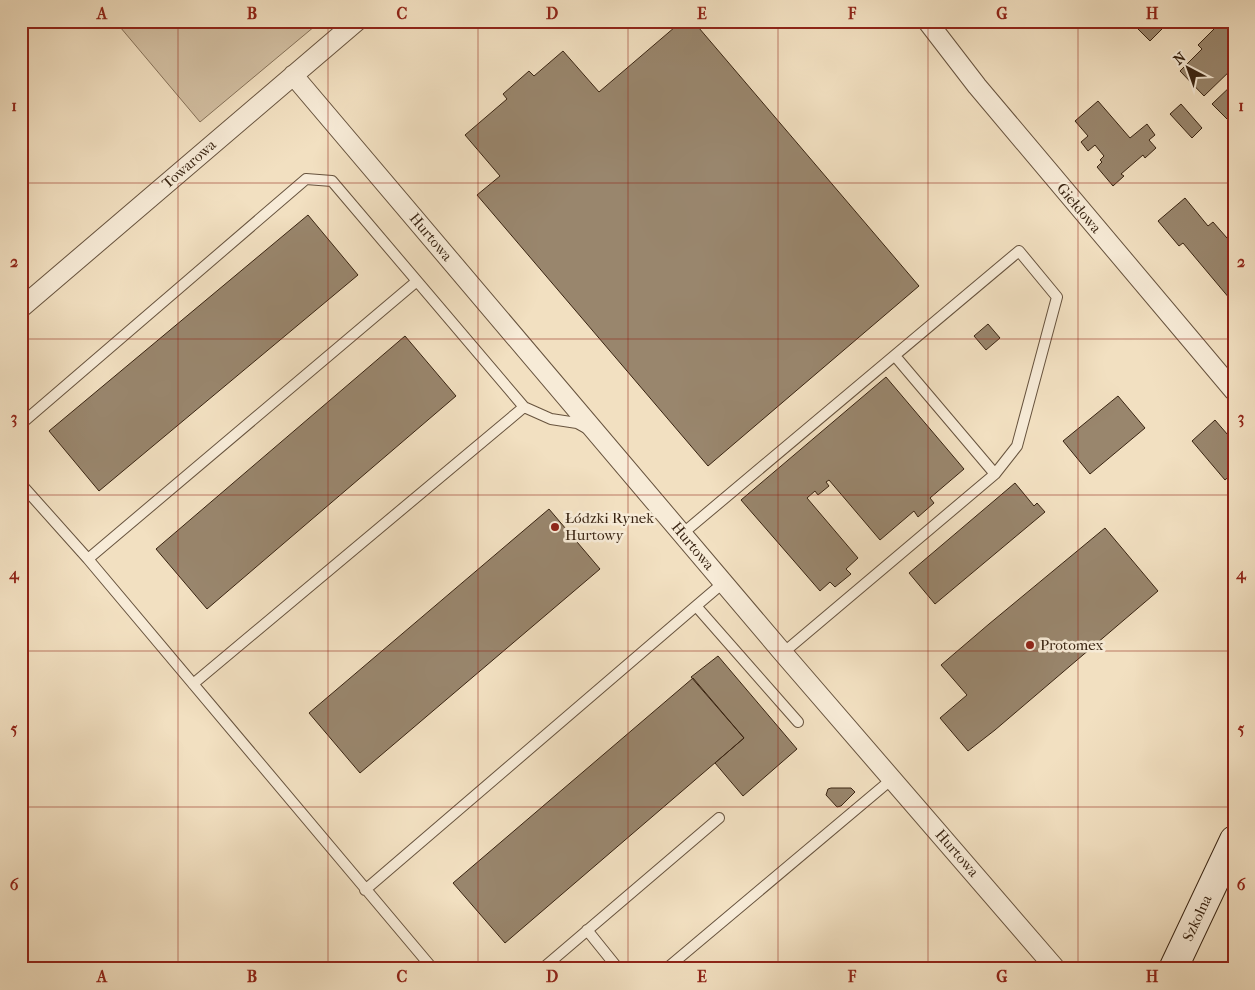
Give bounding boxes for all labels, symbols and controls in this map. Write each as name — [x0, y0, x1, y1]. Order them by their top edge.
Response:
text: A — [96, 4, 108, 23]
text: B — [247, 4, 257, 23]
text: C — [397, 4, 408, 23]
text: D — [546, 4, 558, 23]
text: E — [697, 4, 707, 23]
text: F — [847, 4, 857, 23]
text: G — [996, 4, 1008, 23]
text: H — [1146, 4, 1159, 23]
north arrow — [1162, 42, 1212, 92]
text: N — [1170, 48, 1190, 68]
text: 1 — [11, 96, 17, 115]
text: 1 — [1238, 96, 1244, 115]
street label: Towarowa — [158, 135, 220, 192]
street label: Giełdowa — [1053, 179, 1106, 237]
street label: Hurtowa — [406, 209, 457, 266]
text: 2 — [10, 252, 18, 271]
text: 2 — [1237, 252, 1245, 271]
text: 3 — [11, 408, 17, 428]
text: 3 — [1238, 408, 1244, 428]
place label: Łódzki Rynek Hurtowy — [565, 509, 654, 544]
street label: Hurtowa — [668, 518, 719, 575]
marker: Łódzki Rynek Hurtowy — [549, 521, 561, 533]
text: 4 — [8, 564, 20, 584]
text: 4 — [1235, 564, 1247, 584]
place label: Protomex — [1040, 636, 1103, 654]
marker: Protomex — [1024, 639, 1036, 651]
text: 5 — [11, 719, 18, 738]
text: 5 — [1238, 719, 1245, 738]
street label: Hurtowa — [931, 825, 983, 881]
text: 6 — [10, 875, 19, 894]
text: 6 — [1237, 875, 1246, 894]
street label: Szkolna — [1178, 891, 1216, 944]
text: A — [96, 967, 108, 986]
text: B — [247, 967, 257, 986]
text: C — [397, 967, 408, 986]
text: D — [546, 967, 558, 986]
text: E — [697, 967, 707, 986]
text: F — [847, 967, 857, 986]
text: G — [996, 967, 1008, 986]
text: H — [1146, 967, 1159, 986]

